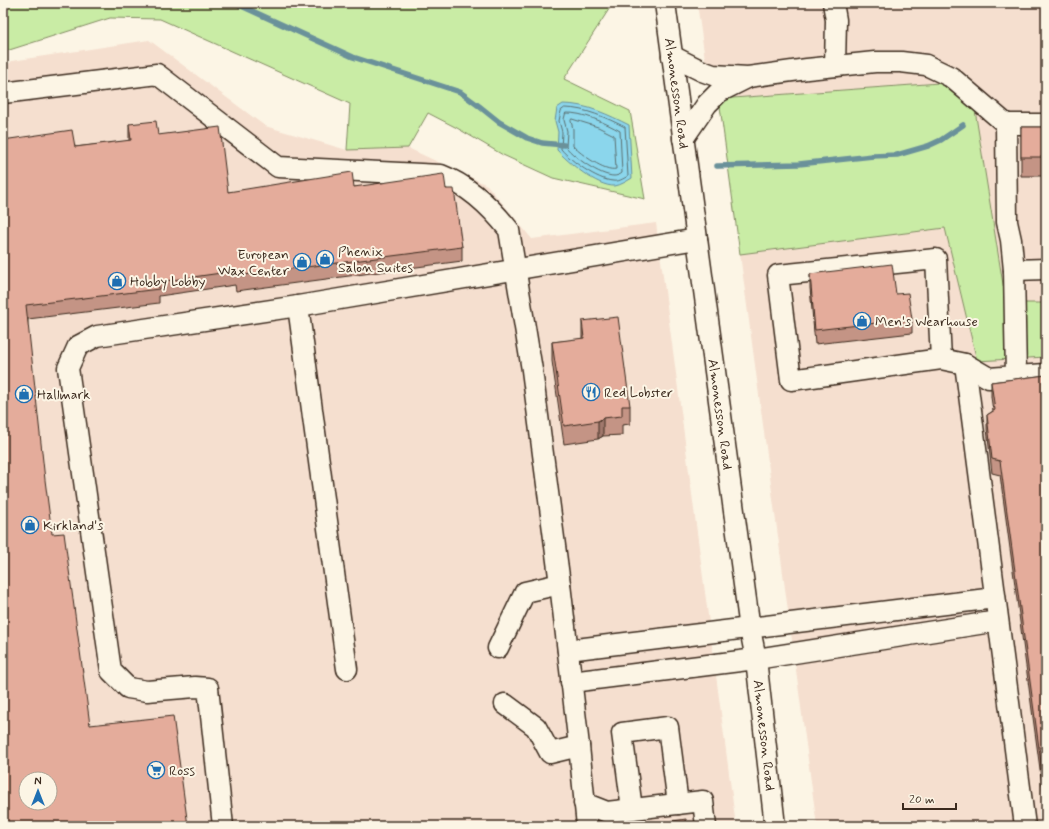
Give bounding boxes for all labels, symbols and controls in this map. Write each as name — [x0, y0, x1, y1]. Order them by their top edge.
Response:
street label: Almonesson Road — [660, 37, 693, 150]
place label: Phenix Salon Suites — [338, 243, 413, 277]
place label: European Wax Center — [218, 246, 289, 280]
shop icon: Phenix Salon Suites — [315, 249, 335, 269]
shop icon: European Wax Center — [292, 252, 312, 272]
shop icon: Hobby Lobby — [107, 271, 127, 291]
place label: Hobby Lobby — [130, 273, 205, 291]
shop icon: Men's Wearhouse — [852, 311, 872, 331]
place label: Men's Wearhouse — [875, 313, 978, 331]
street label: Almonesson Road — [703, 358, 736, 471]
restaurant icon: Red Lobster — [581, 382, 601, 402]
shop icon: Hallmark — [14, 384, 34, 404]
place label: Red Lobster — [604, 384, 673, 402]
place label: Hallmark — [37, 386, 90, 404]
shop icon: Kirkland's — [20, 515, 40, 535]
place label: Kirkland's — [43, 517, 103, 535]
street label: Almonesson Road — [748, 679, 779, 792]
supermarket icon: Ross — [146, 760, 166, 780]
place label: Ross — [169, 762, 195, 780]
north arrow — [18, 771, 58, 811]
text: N — [34, 775, 42, 789]
scale bar — [903, 785, 956, 811]
text: 20 m — [909, 792, 935, 808]

